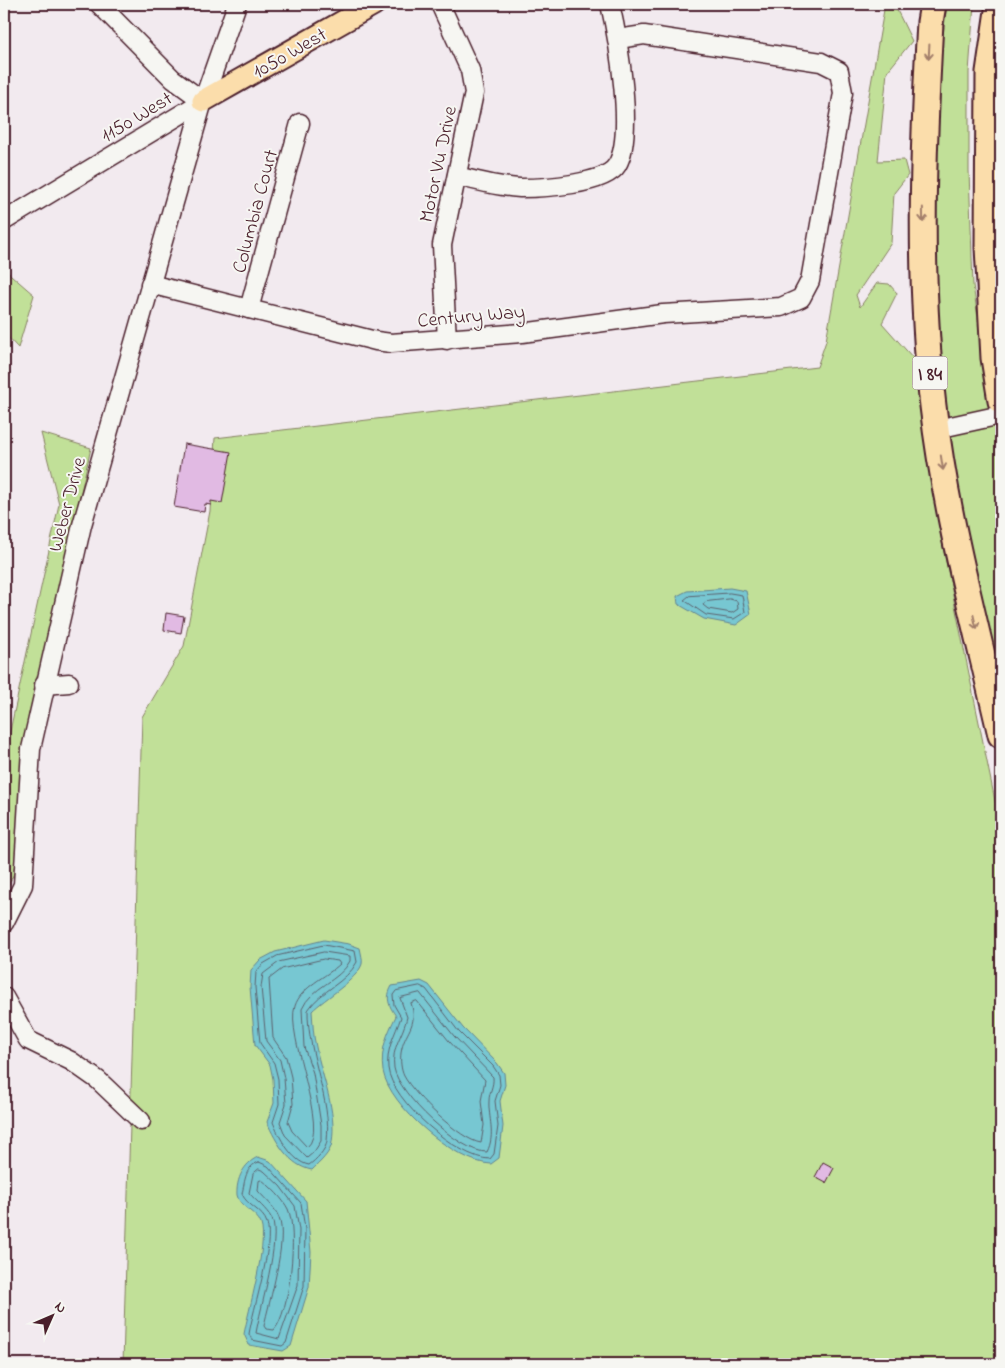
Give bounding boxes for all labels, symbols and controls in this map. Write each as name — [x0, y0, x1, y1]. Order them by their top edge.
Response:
street label: 1050 West — [248, 21, 333, 87]
one-way arrow — [924, 44, 933, 60]
street label: 1150 West — [96, 85, 179, 151]
street label: Motor Vu Drive — [413, 104, 466, 225]
street label: Columbia Court — [226, 146, 287, 277]
one-way arrow — [918, 206, 928, 222]
street label: Century Way — [416, 298, 526, 337]
road number: I 84 — [912, 356, 948, 389]
street label: Weber Drive — [42, 454, 95, 555]
one-way arrow — [937, 455, 947, 471]
one-way arrow — [971, 614, 980, 630]
north arrow — [28, 1290, 78, 1340]
text: N — [49, 1297, 71, 1319]

